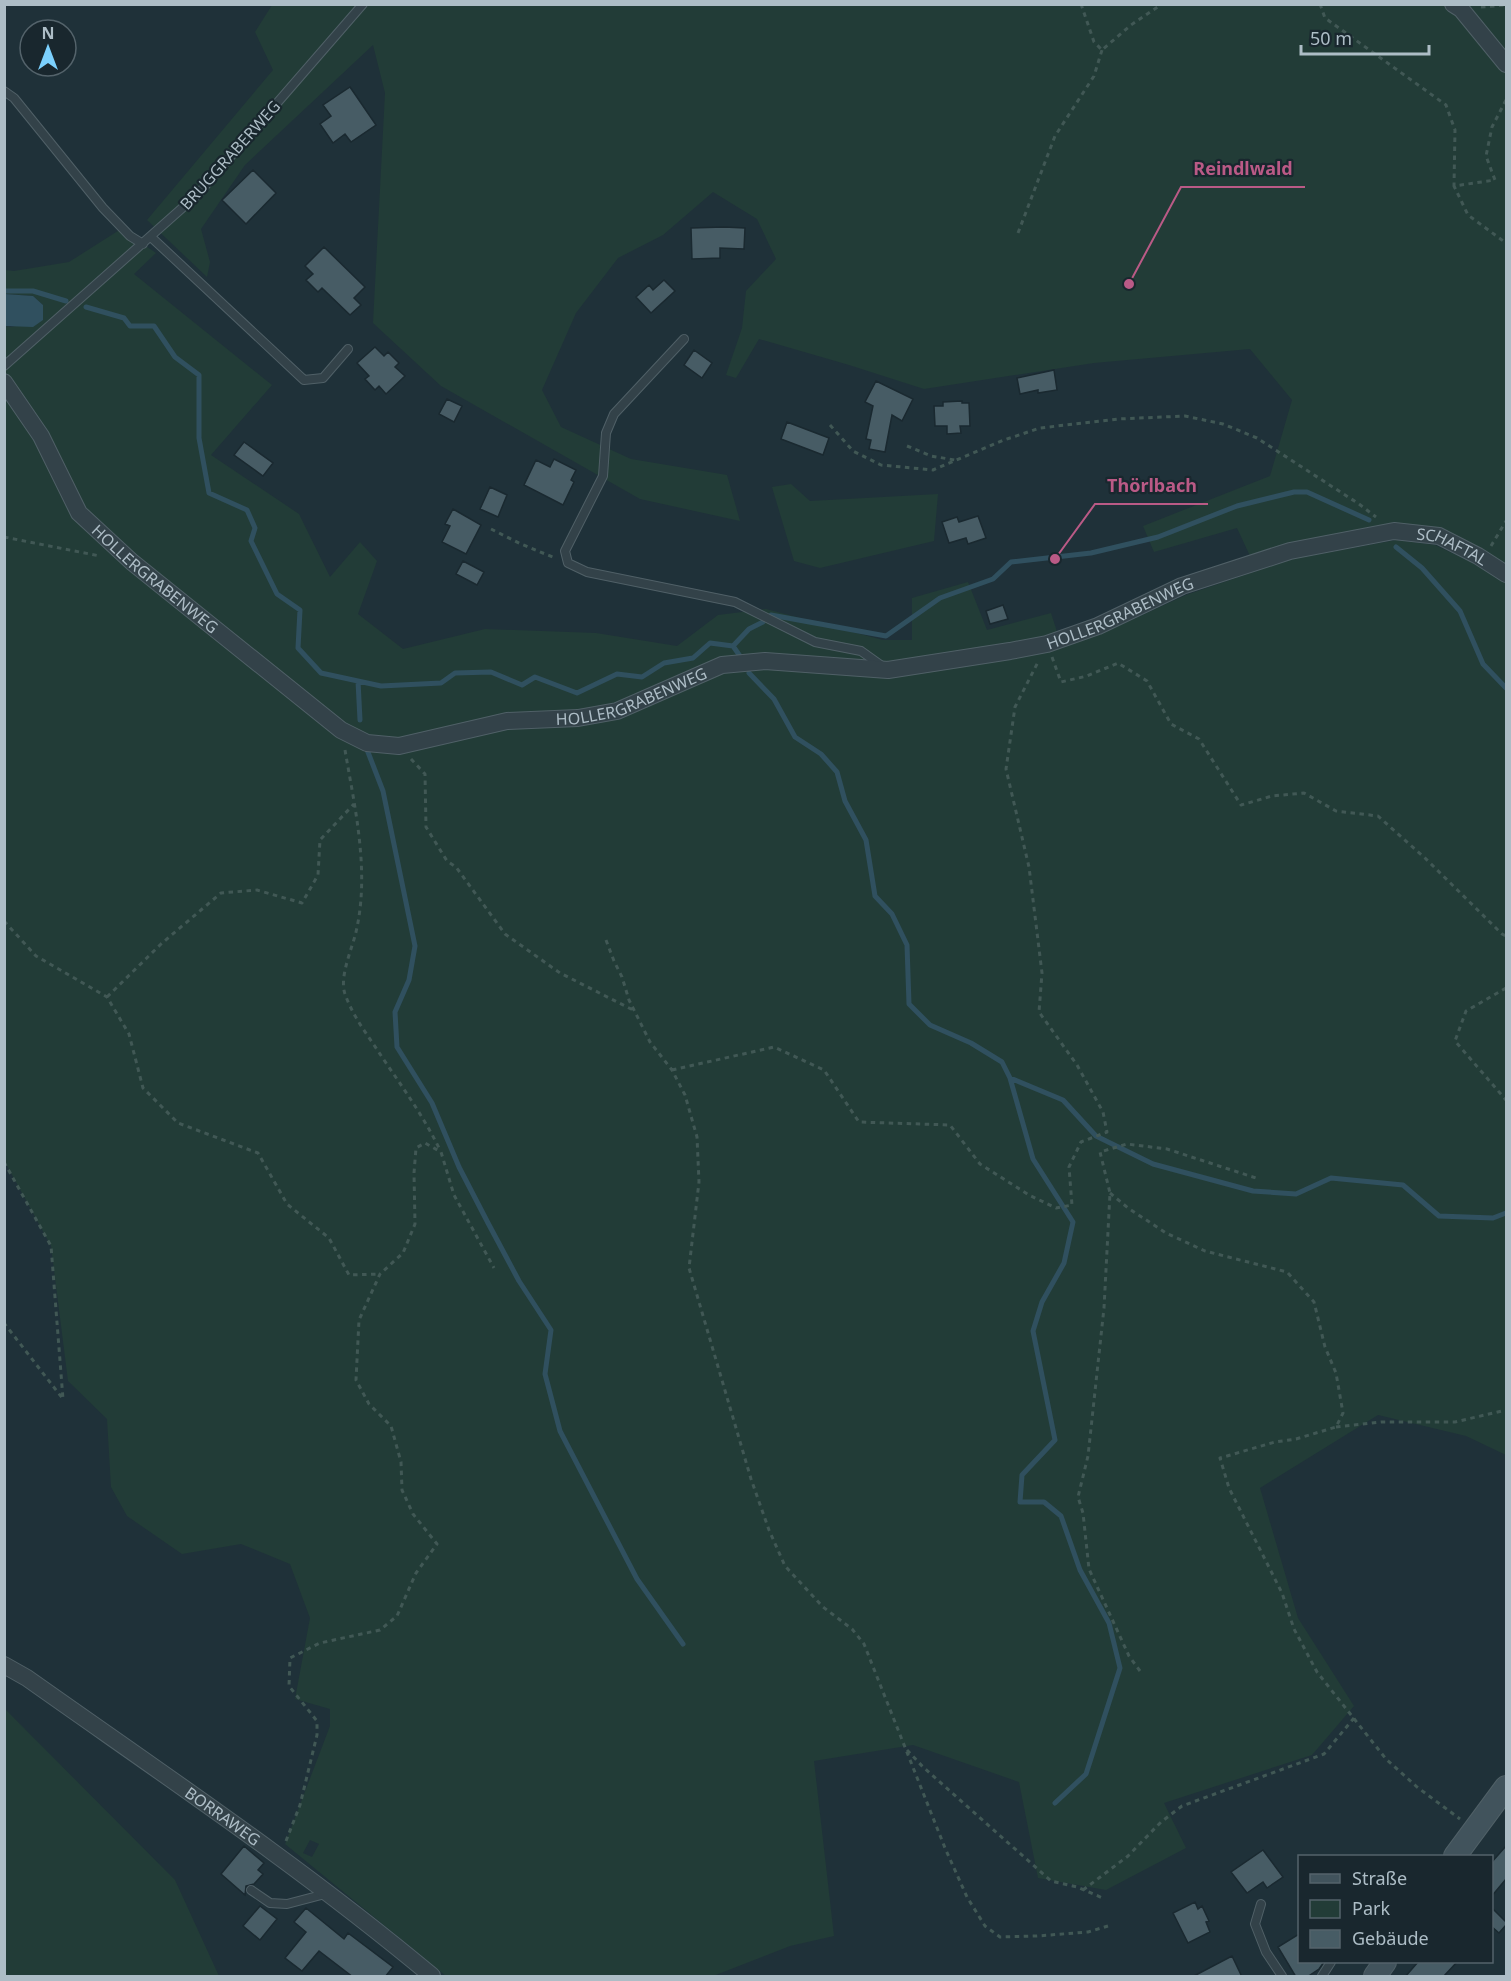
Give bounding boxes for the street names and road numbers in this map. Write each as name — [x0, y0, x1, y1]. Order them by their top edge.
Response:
street label: BRUGGRABERWEG — [175, 96, 285, 214]
street label: HOLLERGRABENWEG — [87, 519, 223, 638]
street label: SCHAFTAL — [1416, 523, 1492, 570]
street label: HOLLERGRABENWEG — [1043, 572, 1196, 654]
street label: HOLLERGRABENWEG — [555, 662, 710, 730]
street label: BORRAWEG — [181, 1782, 265, 1851]

